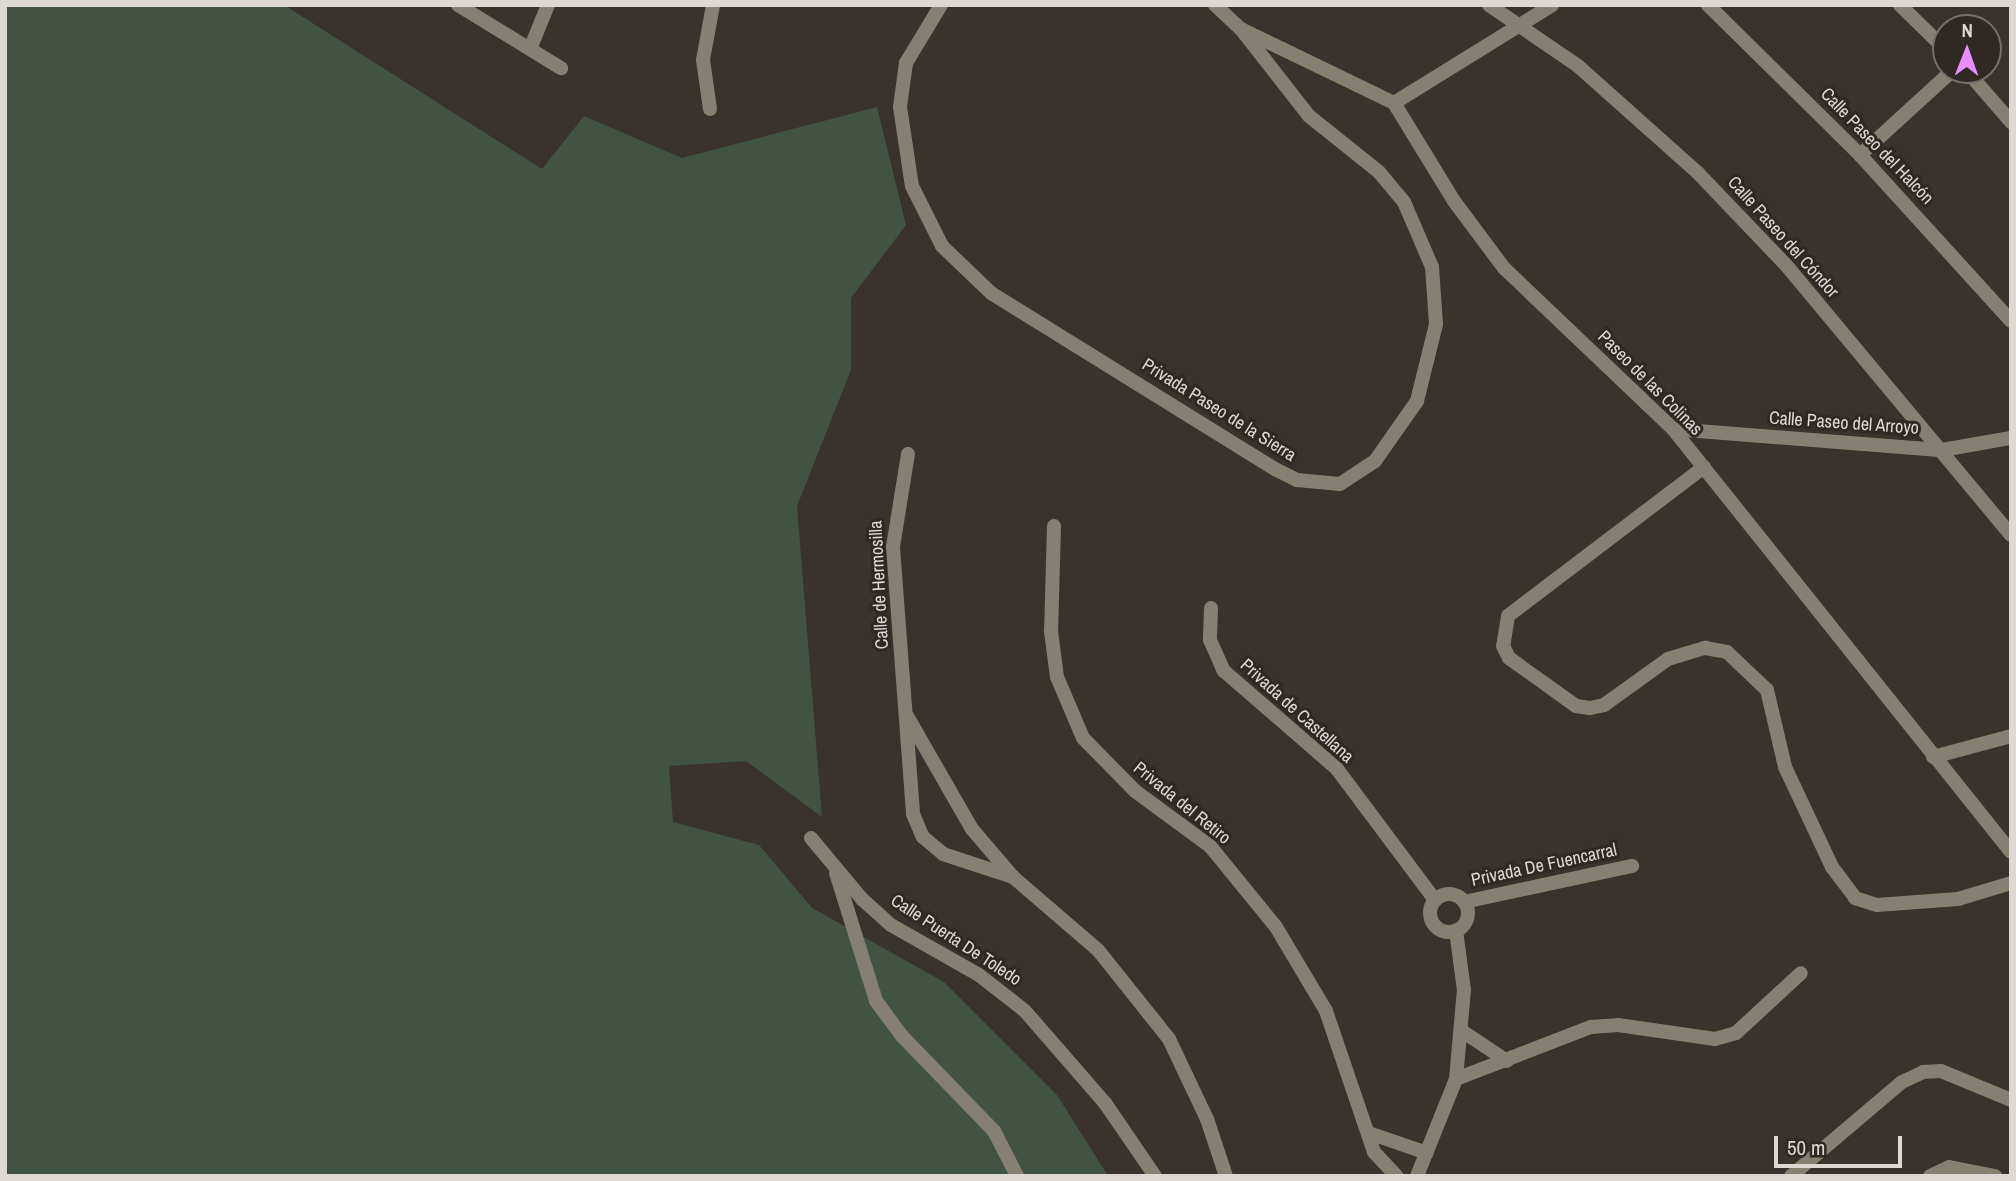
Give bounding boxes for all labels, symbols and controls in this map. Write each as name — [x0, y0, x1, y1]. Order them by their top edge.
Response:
north arrow — [1932, 14, 2002, 84]
text: N — [1961, 17, 1973, 43]
street label: Calle Paseo del Halcón — [1816, 83, 1938, 209]
street label: Calle Paseo del Cóndor — [1723, 172, 1843, 302]
street label: Paseo de las Colinas — [1593, 326, 1707, 440]
street label: Privada Paseo de la Sierra — [1138, 354, 1300, 466]
street label: Calle Paseo del Arroyo — [1768, 407, 1920, 439]
street label: Calle de Hermosilla — [865, 520, 893, 650]
street label: Privada de Castellana — [1236, 654, 1358, 768]
street label: Privada del Retiro — [1129, 757, 1235, 849]
street label: Privada De Fuencarral — [1469, 839, 1619, 891]
street label: Calle Puerta De Toledo — [886, 890, 1026, 990]
scale bar — [1778, 1122, 1906, 1166]
text: 50 m — [1787, 1133, 1825, 1162]

